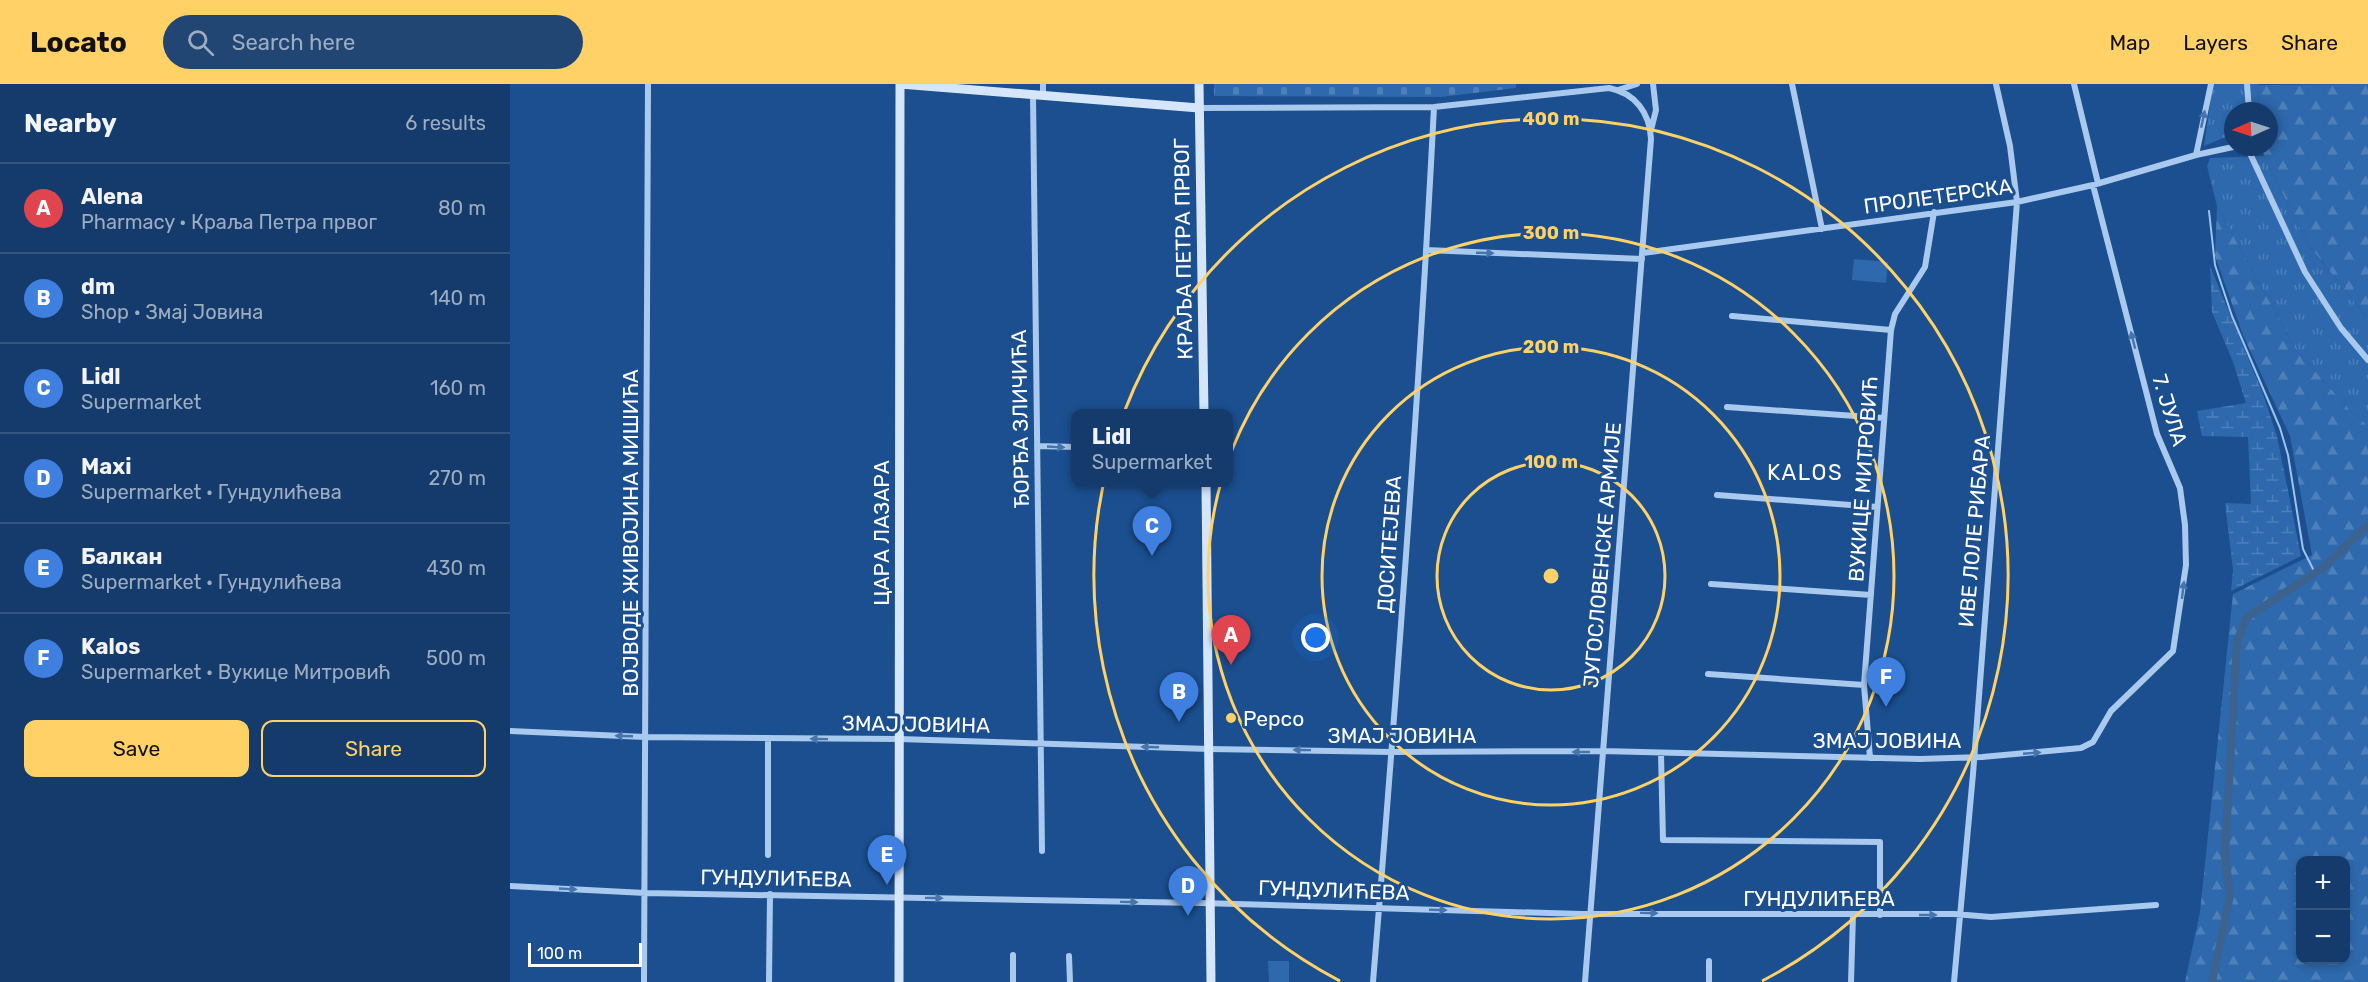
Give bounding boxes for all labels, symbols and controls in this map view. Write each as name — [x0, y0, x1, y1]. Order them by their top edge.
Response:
search box — [163, 15, 583, 69]
text: Locato — [30, 26, 127, 59]
icon: search — [184, 26, 217, 59]
text: Search here — [232, 29, 355, 56]
text: Map — [2109, 30, 2150, 55]
text: Layers — [2183, 30, 2248, 55]
text: Share — [2281, 30, 2338, 55]
north arrow — [2224, 102, 2278, 156]
text: Nearby — [24, 108, 117, 139]
text: 400 m — [1522, 108, 1580, 130]
one-way arrow — [2199, 110, 2209, 129]
text: 6 results — [405, 111, 486, 135]
street label: КРАЉА ПЕТРА ПРВОГ — [1169, 138, 1197, 360]
street label: ПРОЛЕТЕРСКА — [1862, 173, 2014, 219]
text: Alena — [81, 183, 143, 210]
text: A — [36, 196, 51, 220]
text: 80 m — [438, 196, 486, 220]
text: Pharmacy · Краља Петра првог — [81, 210, 377, 234]
text: 300 m — [1523, 222, 1579, 244]
one-way arrow — [1475, 248, 1494, 258]
text: dm — [81, 273, 115, 300]
text: B — [36, 286, 51, 310]
text: 140 m — [430, 286, 486, 310]
text: Shop · Змај Јовина — [81, 300, 263, 324]
street label: ЂОРЂА ЗЛИЧИЋА — [1006, 329, 1034, 509]
one-way arrow — [2127, 331, 2137, 349]
text: 200 m — [1523, 336, 1579, 358]
text: Lidl — [81, 363, 121, 390]
street label: ВОЈВОДЕ ЖИВОЈИНА МИШИЋА — [618, 369, 643, 697]
street label: 7. ЈУЛА — [2147, 371, 2193, 449]
street label: ВУКИЦЕ МИТРОВИЋ — [1843, 375, 1883, 583]
text: C — [36, 376, 51, 400]
text: 160 m — [430, 376, 486, 400]
text: Supermarket — [81, 390, 201, 414]
popup — [1071, 409, 1233, 487]
street label: ЈУГОСЛОВЕНСКЕ АРМИЈЕ — [1578, 421, 1626, 689]
text: Lidl — [1092, 423, 1131, 450]
street label: ИВЕ ЛОЛЕ РИБАРА — [1953, 434, 1995, 628]
one-way arrow — [1047, 442, 1066, 451]
text: Supermarket — [1092, 450, 1212, 474]
text: 100 m — [1524, 451, 1578, 473]
text: Maxi — [81, 453, 131, 480]
district label: KALOS — [1767, 459, 1843, 486]
street label: ЦАРА ЛАЗАРА — [869, 460, 894, 606]
text: D — [36, 466, 51, 490]
text: 270 m — [429, 466, 486, 490]
street label: ДОСИТЕЈЕВА — [1372, 474, 1406, 614]
text: Supermarket · Гундулићева — [81, 480, 342, 504]
pin: C — [1132, 506, 1172, 556]
text: Балкан — [81, 543, 163, 570]
text: E — [37, 556, 50, 580]
text: 430 m — [426, 556, 486, 580]
centre of rings — [1541, 566, 1561, 586]
text: Supermarket · Гундулићева — [81, 570, 342, 594]
one-way arrow — [2178, 580, 2187, 599]
pin: A — [1212, 616, 1250, 665]
your location — [1301, 623, 1330, 652]
text: Kalos — [81, 633, 140, 660]
text: F — [37, 646, 50, 670]
text: 500 m — [426, 646, 486, 670]
pin: F — [1866, 658, 1906, 707]
text: Supermarket · Вукице Митровић — [81, 660, 391, 684]
pin: B — [1160, 672, 1198, 722]
place label: Pepco — [1243, 706, 1304, 731]
street label: ЗМАЈ ЈОВИНА — [842, 710, 990, 738]
marker: Pepco — [1224, 711, 1238, 725]
button: Save — [24, 720, 249, 777]
button: Share — [261, 720, 486, 777]
street label: ЗМАЈ ЈОВИНА — [1328, 723, 1476, 748]
street label: ЗМАЈ ЈОВИНА — [1813, 728, 1961, 753]
one-way arrow — [615, 731, 634, 740]
one-way arrow — [810, 734, 829, 743]
one-way arrow — [1141, 742, 1160, 752]
one-way arrow — [1293, 745, 1312, 755]
one-way arrow — [1572, 747, 1591, 757]
one-way arrow — [2022, 748, 2041, 758]
pin: E — [868, 836, 907, 885]
map controls — [2296, 856, 2350, 964]
button: + — [2296, 856, 2350, 910]
street label: ГУНДУЛИЋЕВА — [700, 864, 852, 892]
pin: D — [1168, 866, 1208, 916]
street label: ГУНДУЛИЋЕВА — [1258, 875, 1410, 905]
one-way arrow — [559, 884, 578, 893]
street label: ГУНДУЛИЋЕВА — [1743, 886, 1895, 911]
one-way arrow — [924, 894, 943, 903]
one-way arrow — [1119, 897, 1138, 906]
one-way arrow — [1428, 905, 1447, 914]
one-way arrow — [1640, 908, 1659, 918]
one-way arrow — [1919, 910, 1938, 919]
button: − — [2296, 910, 2350, 964]
scale bar — [528, 940, 642, 968]
text: 100 m — [537, 944, 582, 963]

